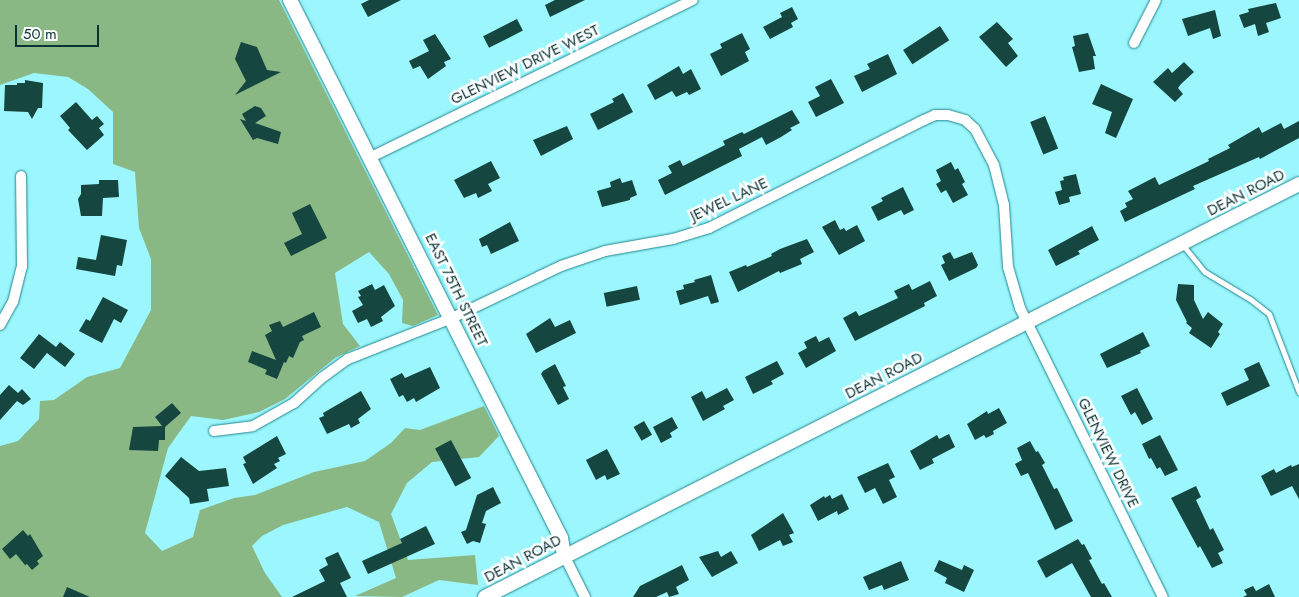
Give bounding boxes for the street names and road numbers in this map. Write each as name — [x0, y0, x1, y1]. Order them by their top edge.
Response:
street label: GLENVIEW DRIVE WEST — [448, 21, 602, 109]
street label: DEAN ROAD — [1204, 166, 1288, 220]
street label: JEWEL LANE — [688, 174, 770, 226]
street label: EAST 75TH STREET — [421, 231, 491, 349]
street label: DEAN ROAD — [842, 349, 926, 403]
street label: GLENVIEW DRIVE — [1074, 395, 1142, 511]
street label: DEAN ROAD — [482, 531, 564, 587]

